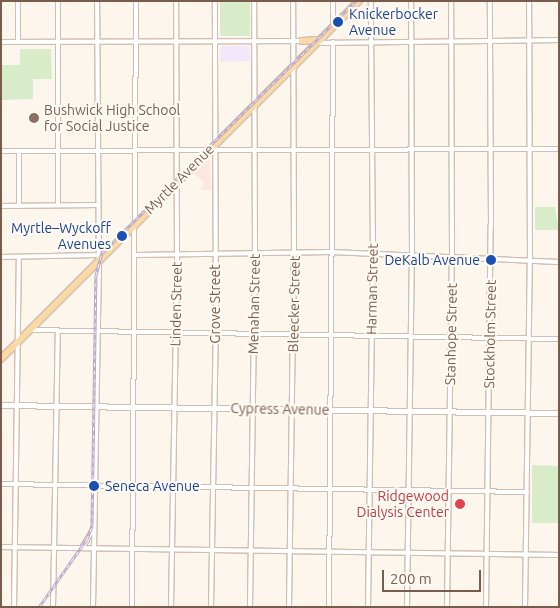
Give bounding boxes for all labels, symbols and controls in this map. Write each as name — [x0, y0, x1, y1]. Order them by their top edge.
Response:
place label: Knickerbocker Avenue — [349, 6, 438, 38]
marker: Knickerbocker Avenue — [331, 15, 345, 29]
place label: Bushwick High School for Social Justice — [44, 102, 180, 134]
marker: Bushwick High School for Social Justice — [28, 112, 40, 124]
street label: Myrtle Avenue — [141, 141, 217, 217]
place label: Myrtle–Wyckoff Avenues — [11, 220, 111, 252]
marker: Myrtle–Wyckoff Avenues — [115, 229, 129, 243]
street label: Harman Street — [363, 243, 381, 335]
place label: DeKalb Avenue — [384, 252, 480, 268]
marker: DeKalb Avenue — [484, 253, 498, 267]
street label: Menahan Street — [245, 254, 263, 354]
street label: Bleecker Street — [285, 256, 303, 352]
street label: Linden Street — [167, 261, 185, 347]
street label: Grove Street — [207, 264, 223, 344]
street label: Stockholm Street — [481, 279, 499, 389]
street label: Stanhope Street — [442, 283, 460, 385]
street label: Cypress Avenue — [230, 400, 330, 418]
place label: Seneca Avenue — [105, 478, 200, 494]
marker: Seneca Avenue — [87, 479, 101, 493]
place label: Ridgewood Dialysis Center — [357, 488, 449, 520]
marker: Ridgewood Dialysis Center — [453, 497, 467, 511]
scale bar — [385, 560, 484, 592]
text: 200 m — [390, 570, 432, 587]

